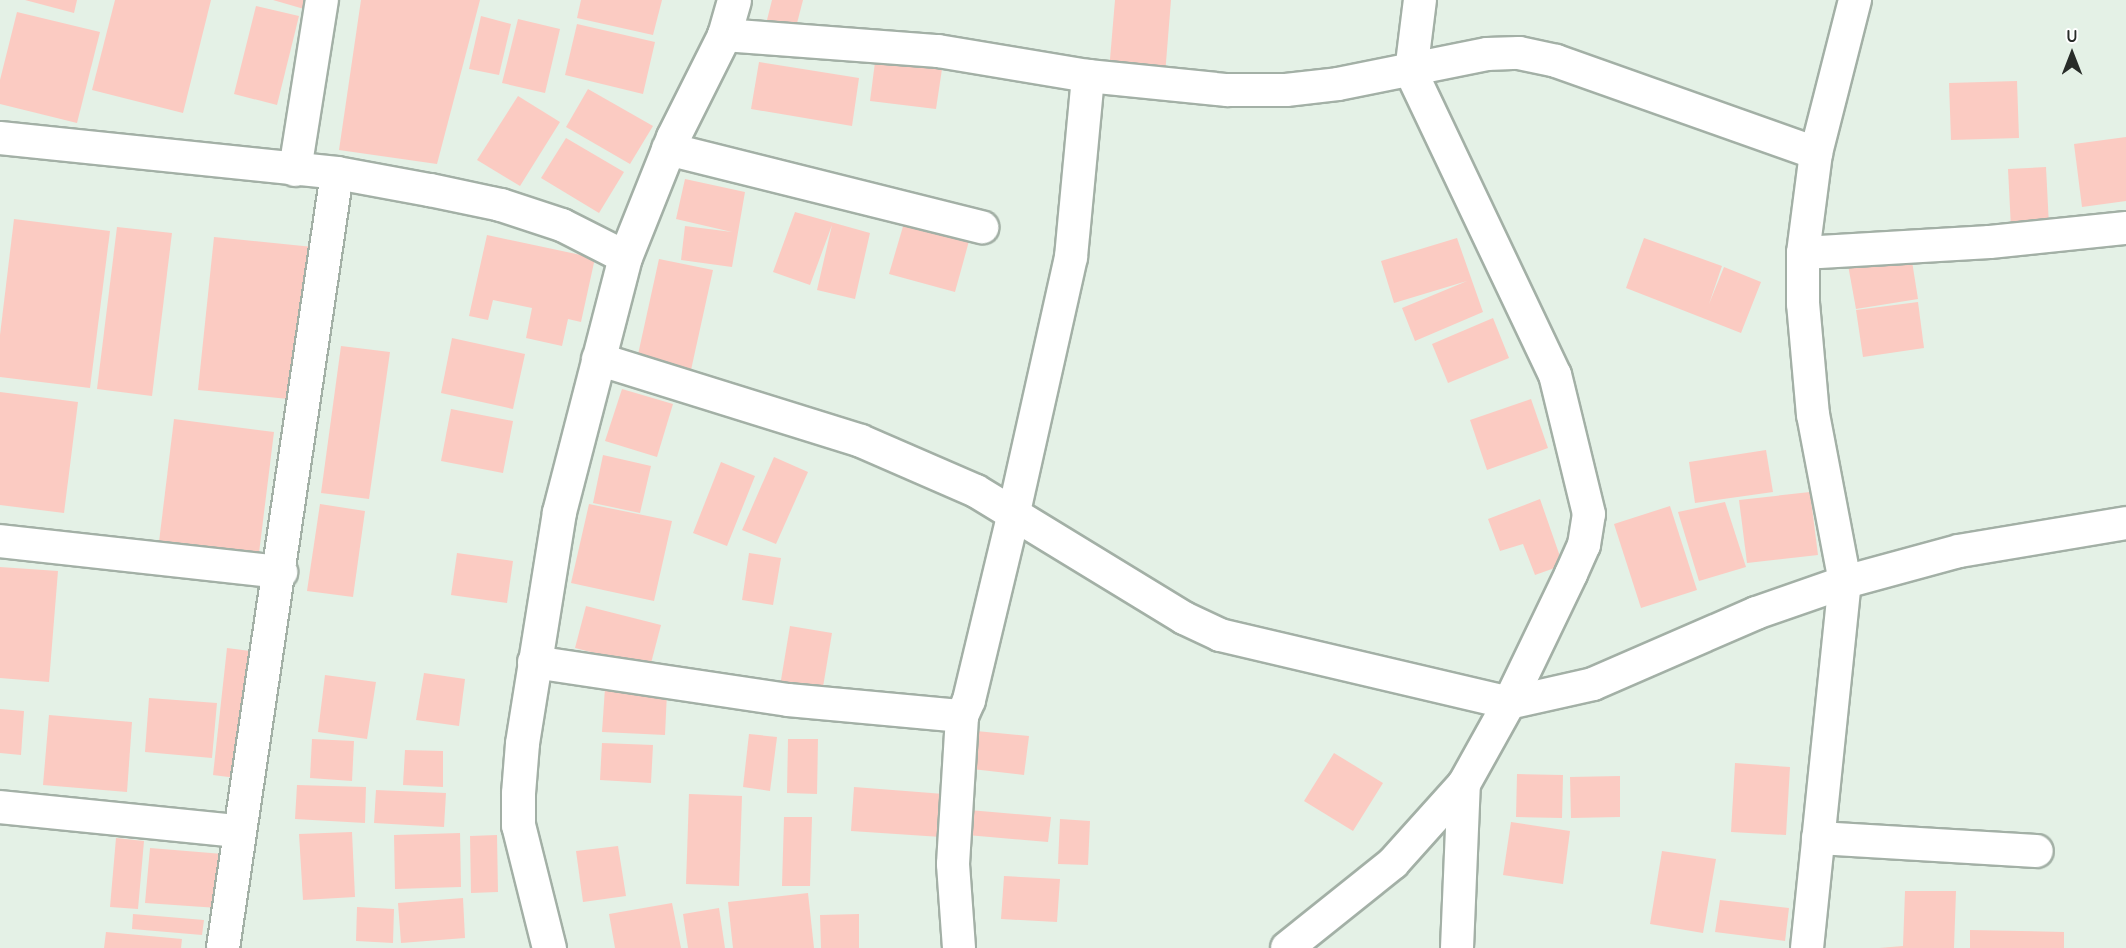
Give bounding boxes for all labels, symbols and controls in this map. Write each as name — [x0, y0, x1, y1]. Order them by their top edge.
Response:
north arrow — [2042, 24, 2102, 84]
text: U — [2066, 26, 2078, 46]

